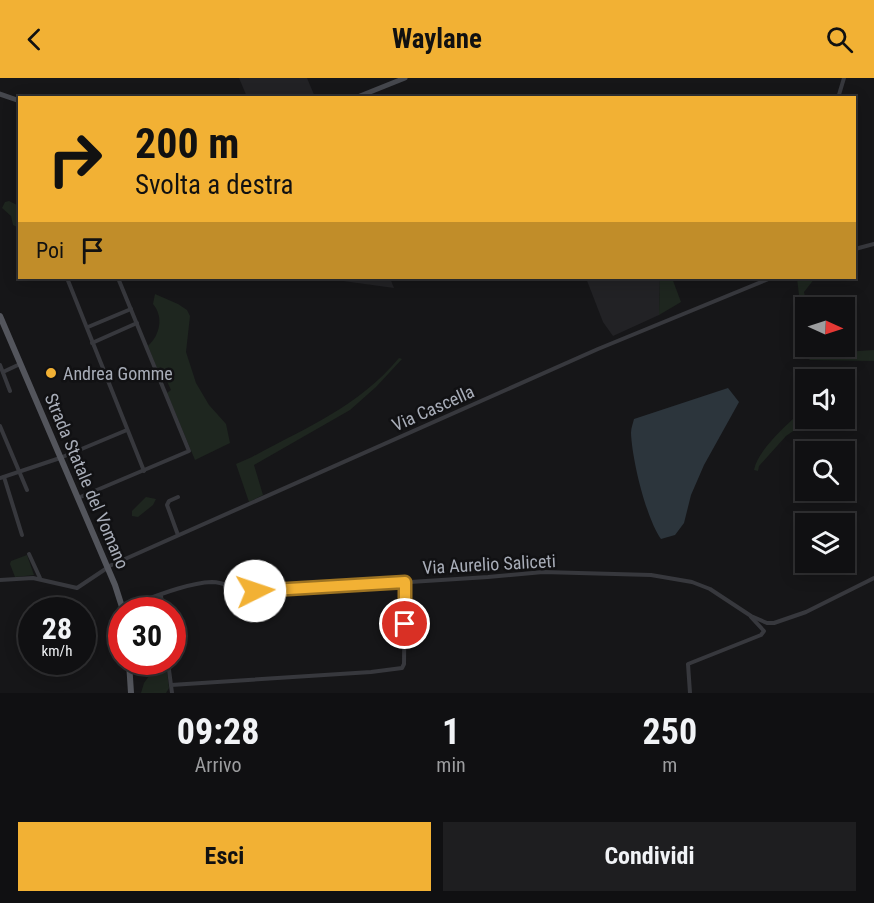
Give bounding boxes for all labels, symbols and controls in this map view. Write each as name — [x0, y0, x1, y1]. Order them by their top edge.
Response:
icon: back — [18, 23, 51, 56]
text: Waylane — [392, 23, 482, 55]
icon: search — [823, 23, 856, 56]
text: 200 m — [135, 119, 240, 168]
icon: right — [36, 120, 114, 198]
text: Svolta a destra — [135, 169, 293, 201]
icon: arrive — [76, 234, 109, 267]
text: Poi — [36, 238, 64, 263]
north arrow — [795, 297, 855, 357]
map controls — [795, 297, 855, 573]
place label: Andrea Gomme — [63, 363, 173, 384]
marker: Andrea Gomme — [44, 366, 58, 380]
button: sound — [795, 369, 855, 429]
street label: Via Cascella — [389, 381, 477, 435]
street label: Strada Statale del Vomano — [41, 390, 133, 572]
button: search — [795, 441, 855, 501]
button: layers — [795, 513, 855, 573]
street label: Via Aurelio Saliceti — [422, 550, 556, 578]
position arrow — [223, 559, 287, 623]
speed limit sign: 30 — [108, 597, 186, 675]
pin — [379, 598, 430, 649]
icon: arrive — [388, 607, 421, 640]
text: 28 — [42, 611, 72, 646]
text: km/h — [42, 642, 72, 660]
text: 09:28 — [177, 711, 259, 753]
text: 1 — [442, 711, 460, 753]
text: 250 — [643, 711, 697, 753]
text: Arrivo — [195, 753, 242, 777]
text: min — [436, 753, 466, 777]
text: m — [662, 753, 677, 777]
button: Esci — [18, 822, 431, 891]
button: Condividi — [443, 822, 856, 891]

